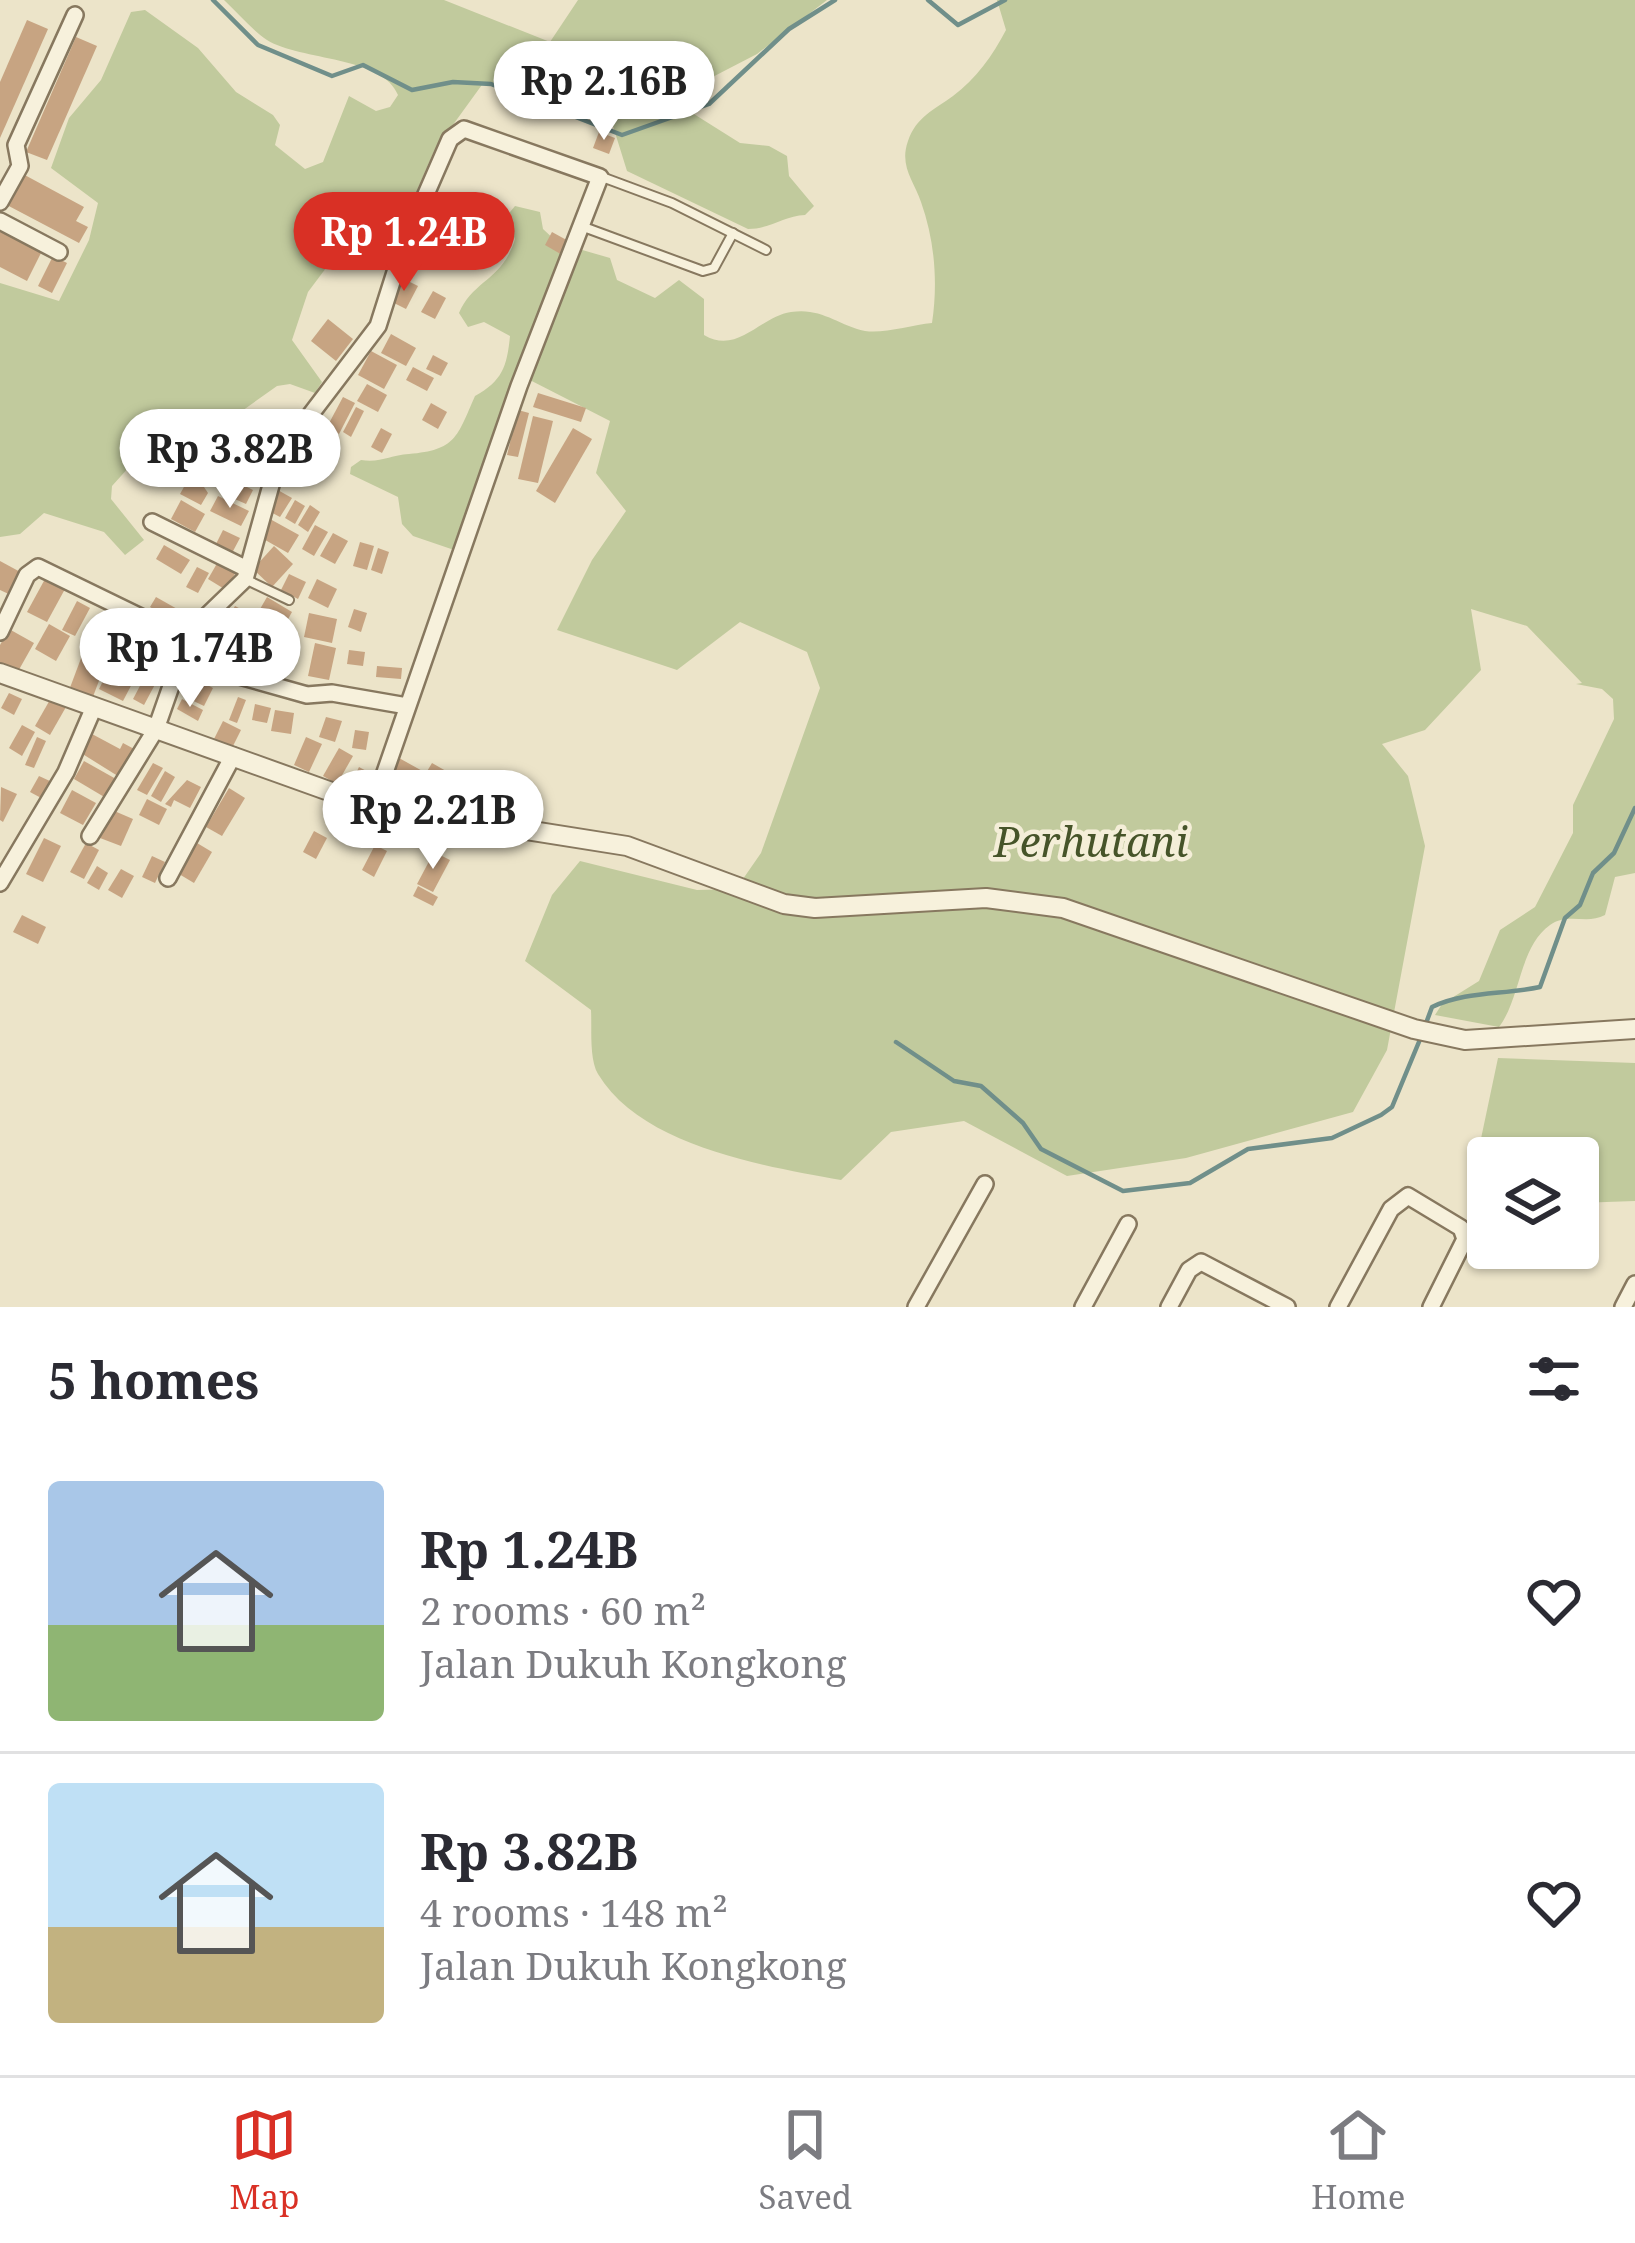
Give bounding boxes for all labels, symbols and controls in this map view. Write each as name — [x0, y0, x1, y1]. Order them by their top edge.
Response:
pin: Rp 2.16B — [480, 41, 728, 143]
text: Rp 2.16B — [521, 53, 687, 106]
pin: Rp 1.24B — [280, 192, 528, 294]
text: Rp 1.24B — [321, 204, 487, 257]
pin: Rp 3.82B — [106, 409, 354, 511]
text: Rp 3.82B — [147, 421, 313, 474]
pin: Rp 1.74B — [66, 608, 314, 710]
text: Rp 1.74B — [107, 620, 273, 673]
pin: Rp 2.21B — [309, 770, 557, 872]
text: Rp 2.21B — [350, 782, 516, 835]
park label: Perhutani — [993, 812, 1188, 869]
map controls — [1467, 1137, 1599, 1269]
button: layers — [1467, 1137, 1599, 1269]
text: 5 homes — [48, 1344, 259, 1414]
icon: filters — [1521, 1346, 1587, 1412]
text: Rp 1.24B — [420, 1513, 638, 1583]
icon: home — [144, 1529, 288, 1673]
icon: heart — [1521, 1568, 1587, 1634]
text: 2 rooms · 60 m² — [420, 1583, 706, 1636]
text: Jalan Dukuh Kongkong — [420, 1636, 847, 1689]
text: Rp 3.82B — [420, 1815, 638, 1885]
icon: home — [144, 1831, 288, 1975]
icon: heart — [1521, 1870, 1587, 1936]
text: 4 rooms · 148 m² — [420, 1885, 728, 1938]
text: Jalan Dukuh Kongkong — [420, 1938, 847, 1991]
tab: Map — [230, 2102, 299, 2219]
tab: Saved — [759, 2102, 852, 2219]
tab: Home — [1311, 2102, 1405, 2219]

